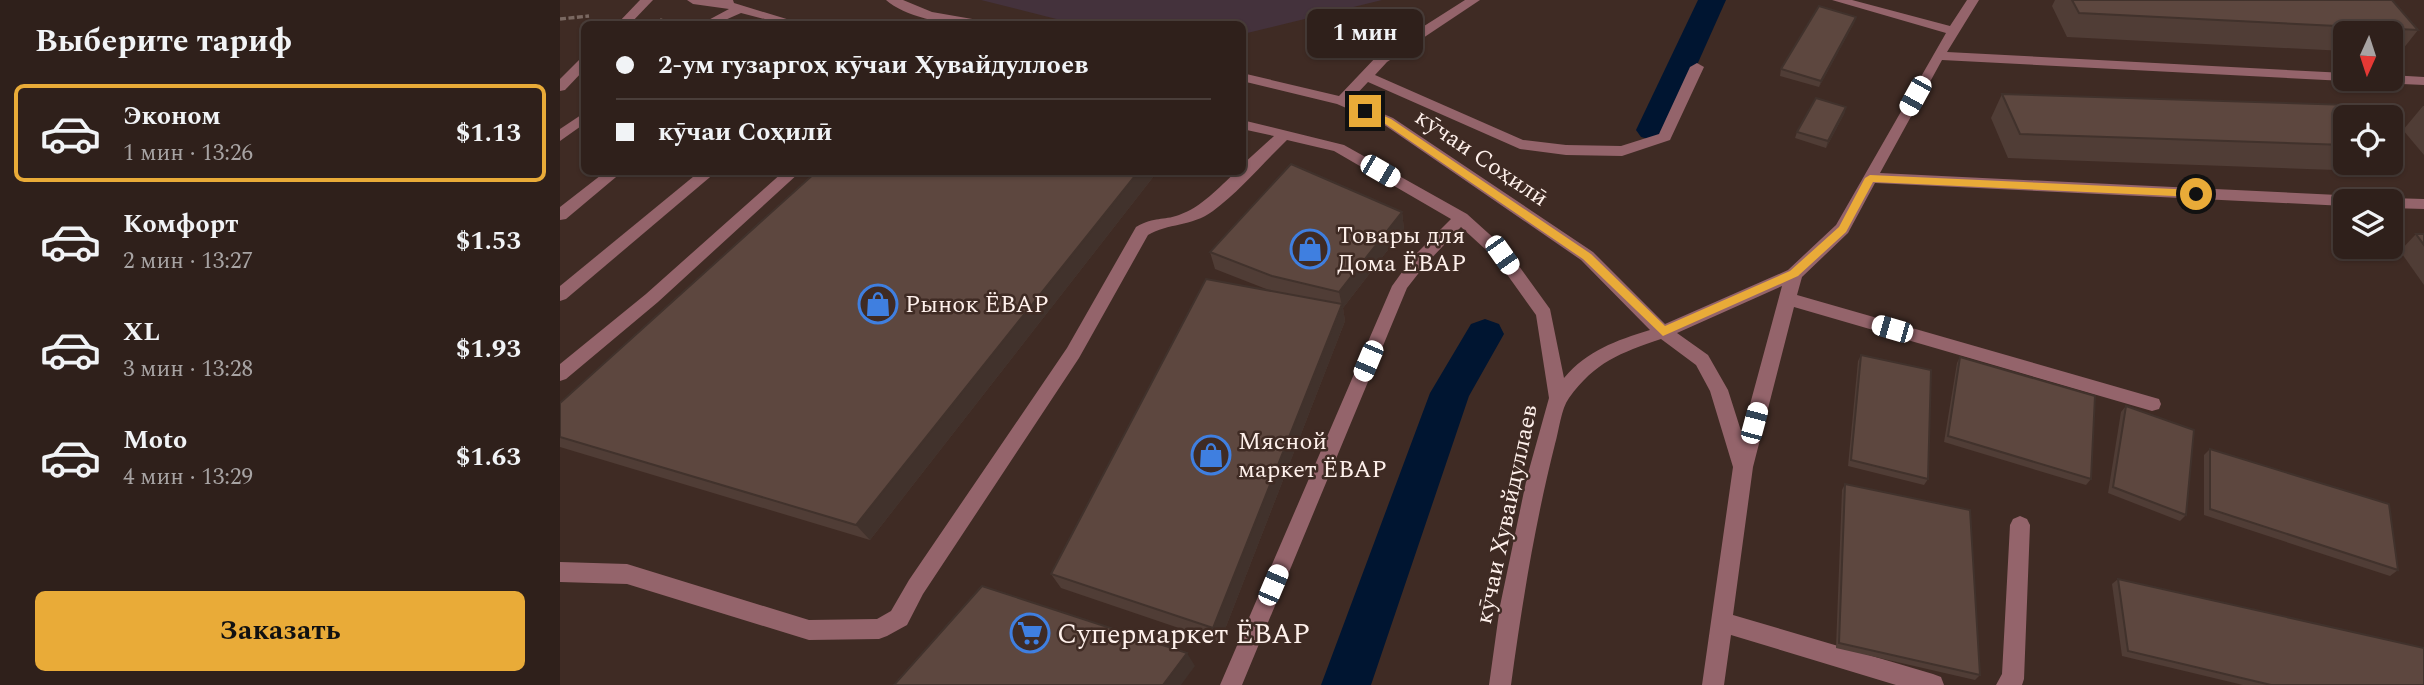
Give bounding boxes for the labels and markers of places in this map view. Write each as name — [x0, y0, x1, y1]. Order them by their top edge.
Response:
place label: Товары для Дома ЁВАР — [1337, 218, 1466, 282]
shop icon: Товары для Дома ЁВАР — [1289, 228, 1331, 270]
shop icon: Рынок ЁВАР — [857, 283, 899, 325]
place label: Рынок ЁВАР — [905, 287, 1049, 323]
place label: Мясной маркет ЁВАР — [1238, 424, 1387, 488]
shop icon: Мясной маркет ЁВАР — [1190, 434, 1232, 476]
supermarket icon: Супермаркет ЁВАР — [1009, 612, 1051, 654]
place label: Супермаркет ЁВАР — [1057, 613, 1310, 656]

